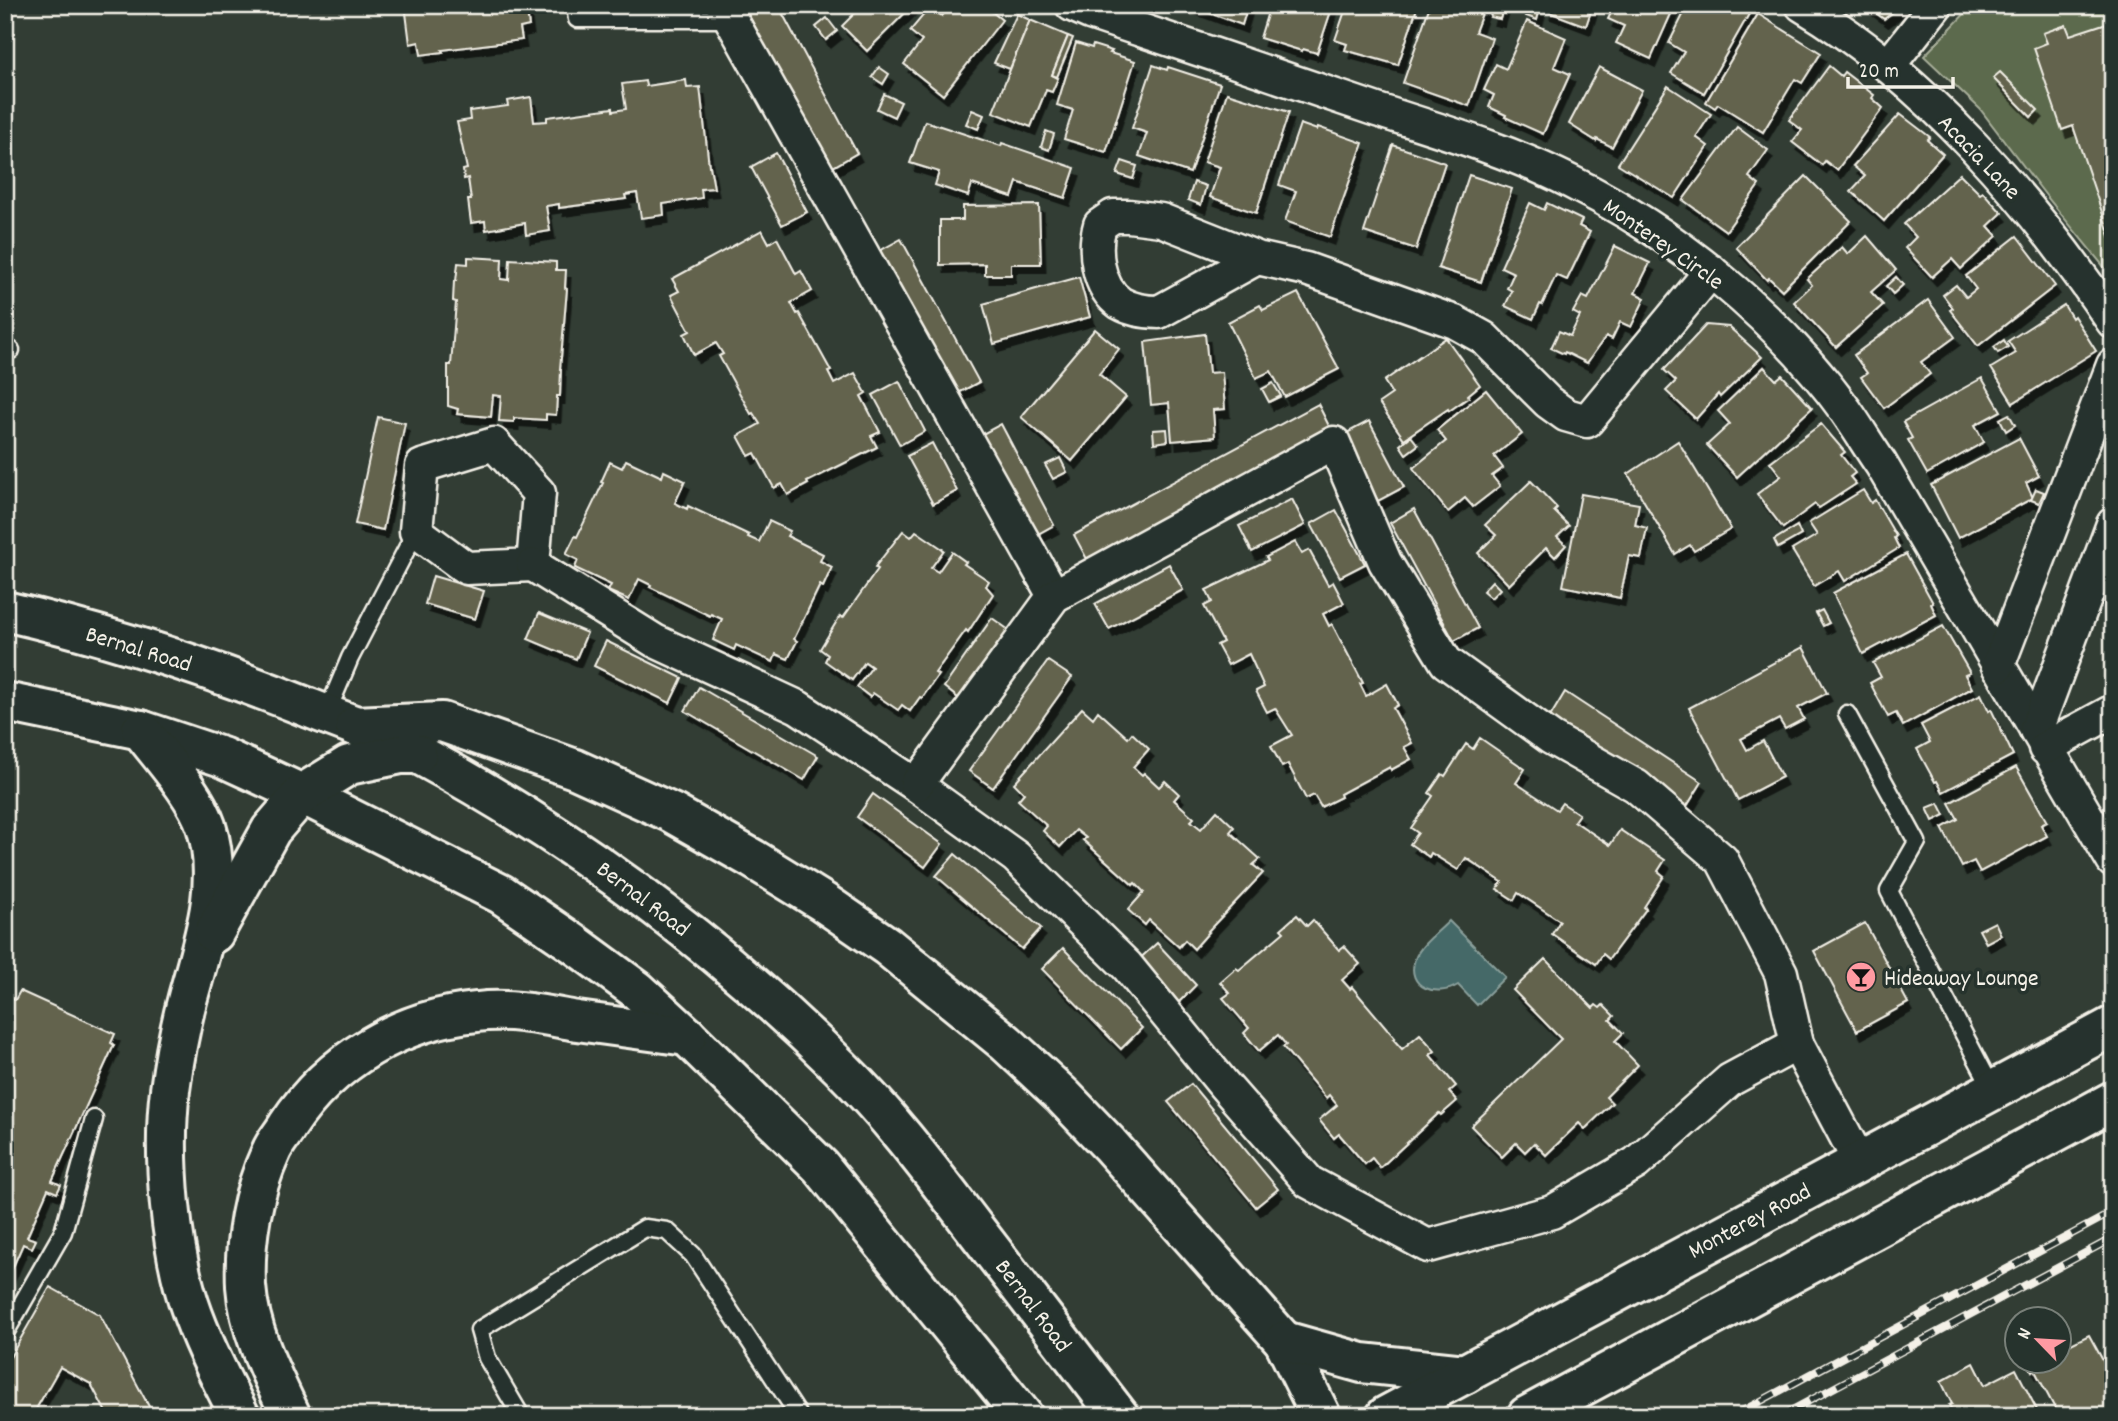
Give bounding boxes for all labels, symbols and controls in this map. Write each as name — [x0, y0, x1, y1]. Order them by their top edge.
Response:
scale bar — [1848, 46, 1954, 90]
text: 20 m — [1859, 58, 1899, 88]
street label: Acacia Lane — [1928, 108, 2027, 209]
street label: Monterey Circle — [1595, 191, 1730, 300]
street label: Bernal Road — [81, 619, 195, 683]
street label: Bernal Road — [588, 854, 696, 947]
bar icon: Hideaway Lounge — [1844, 960, 1878, 994]
place label: Hideaway Lounge — [1884, 963, 2039, 997]
street label: Monterey Road — [1683, 1176, 1818, 1269]
street label: Bernal Road — [985, 1253, 1078, 1361]
north arrow — [2002, 1306, 2072, 1376]
text: N — [2012, 1324, 2040, 1344]

